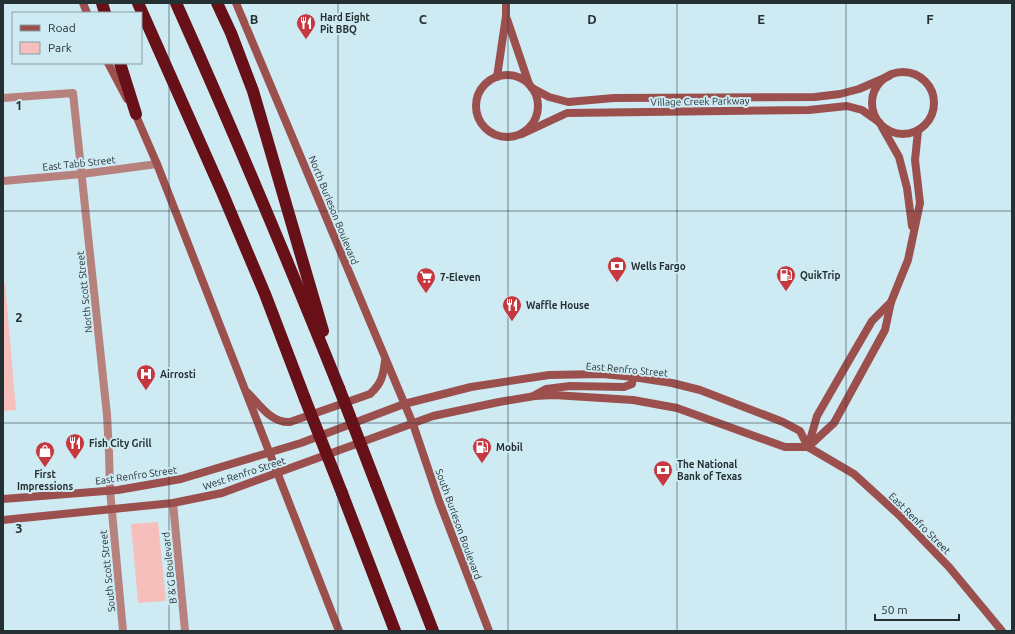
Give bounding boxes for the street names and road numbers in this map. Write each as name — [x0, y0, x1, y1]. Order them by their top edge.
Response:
street label: Village Creek Parkway — [650, 95, 750, 108]
street label: East Tabb Street — [42, 154, 116, 173]
street label: North Burleson Boulevard — [307, 154, 361, 266]
street label: North Scott Street — [75, 250, 94, 334]
street label: East Renfro Street — [585, 360, 669, 379]
street label: West Renfro Street — [201, 455, 287, 492]
street label: East Renfro Street — [95, 464, 178, 487]
street label: South Burleson Boulevard — [433, 468, 484, 581]
street label: East Renfro Street — [887, 490, 953, 556]
street label: South Scott Street — [98, 529, 117, 613]
street label: B & G Boulevard — [160, 531, 179, 604]

